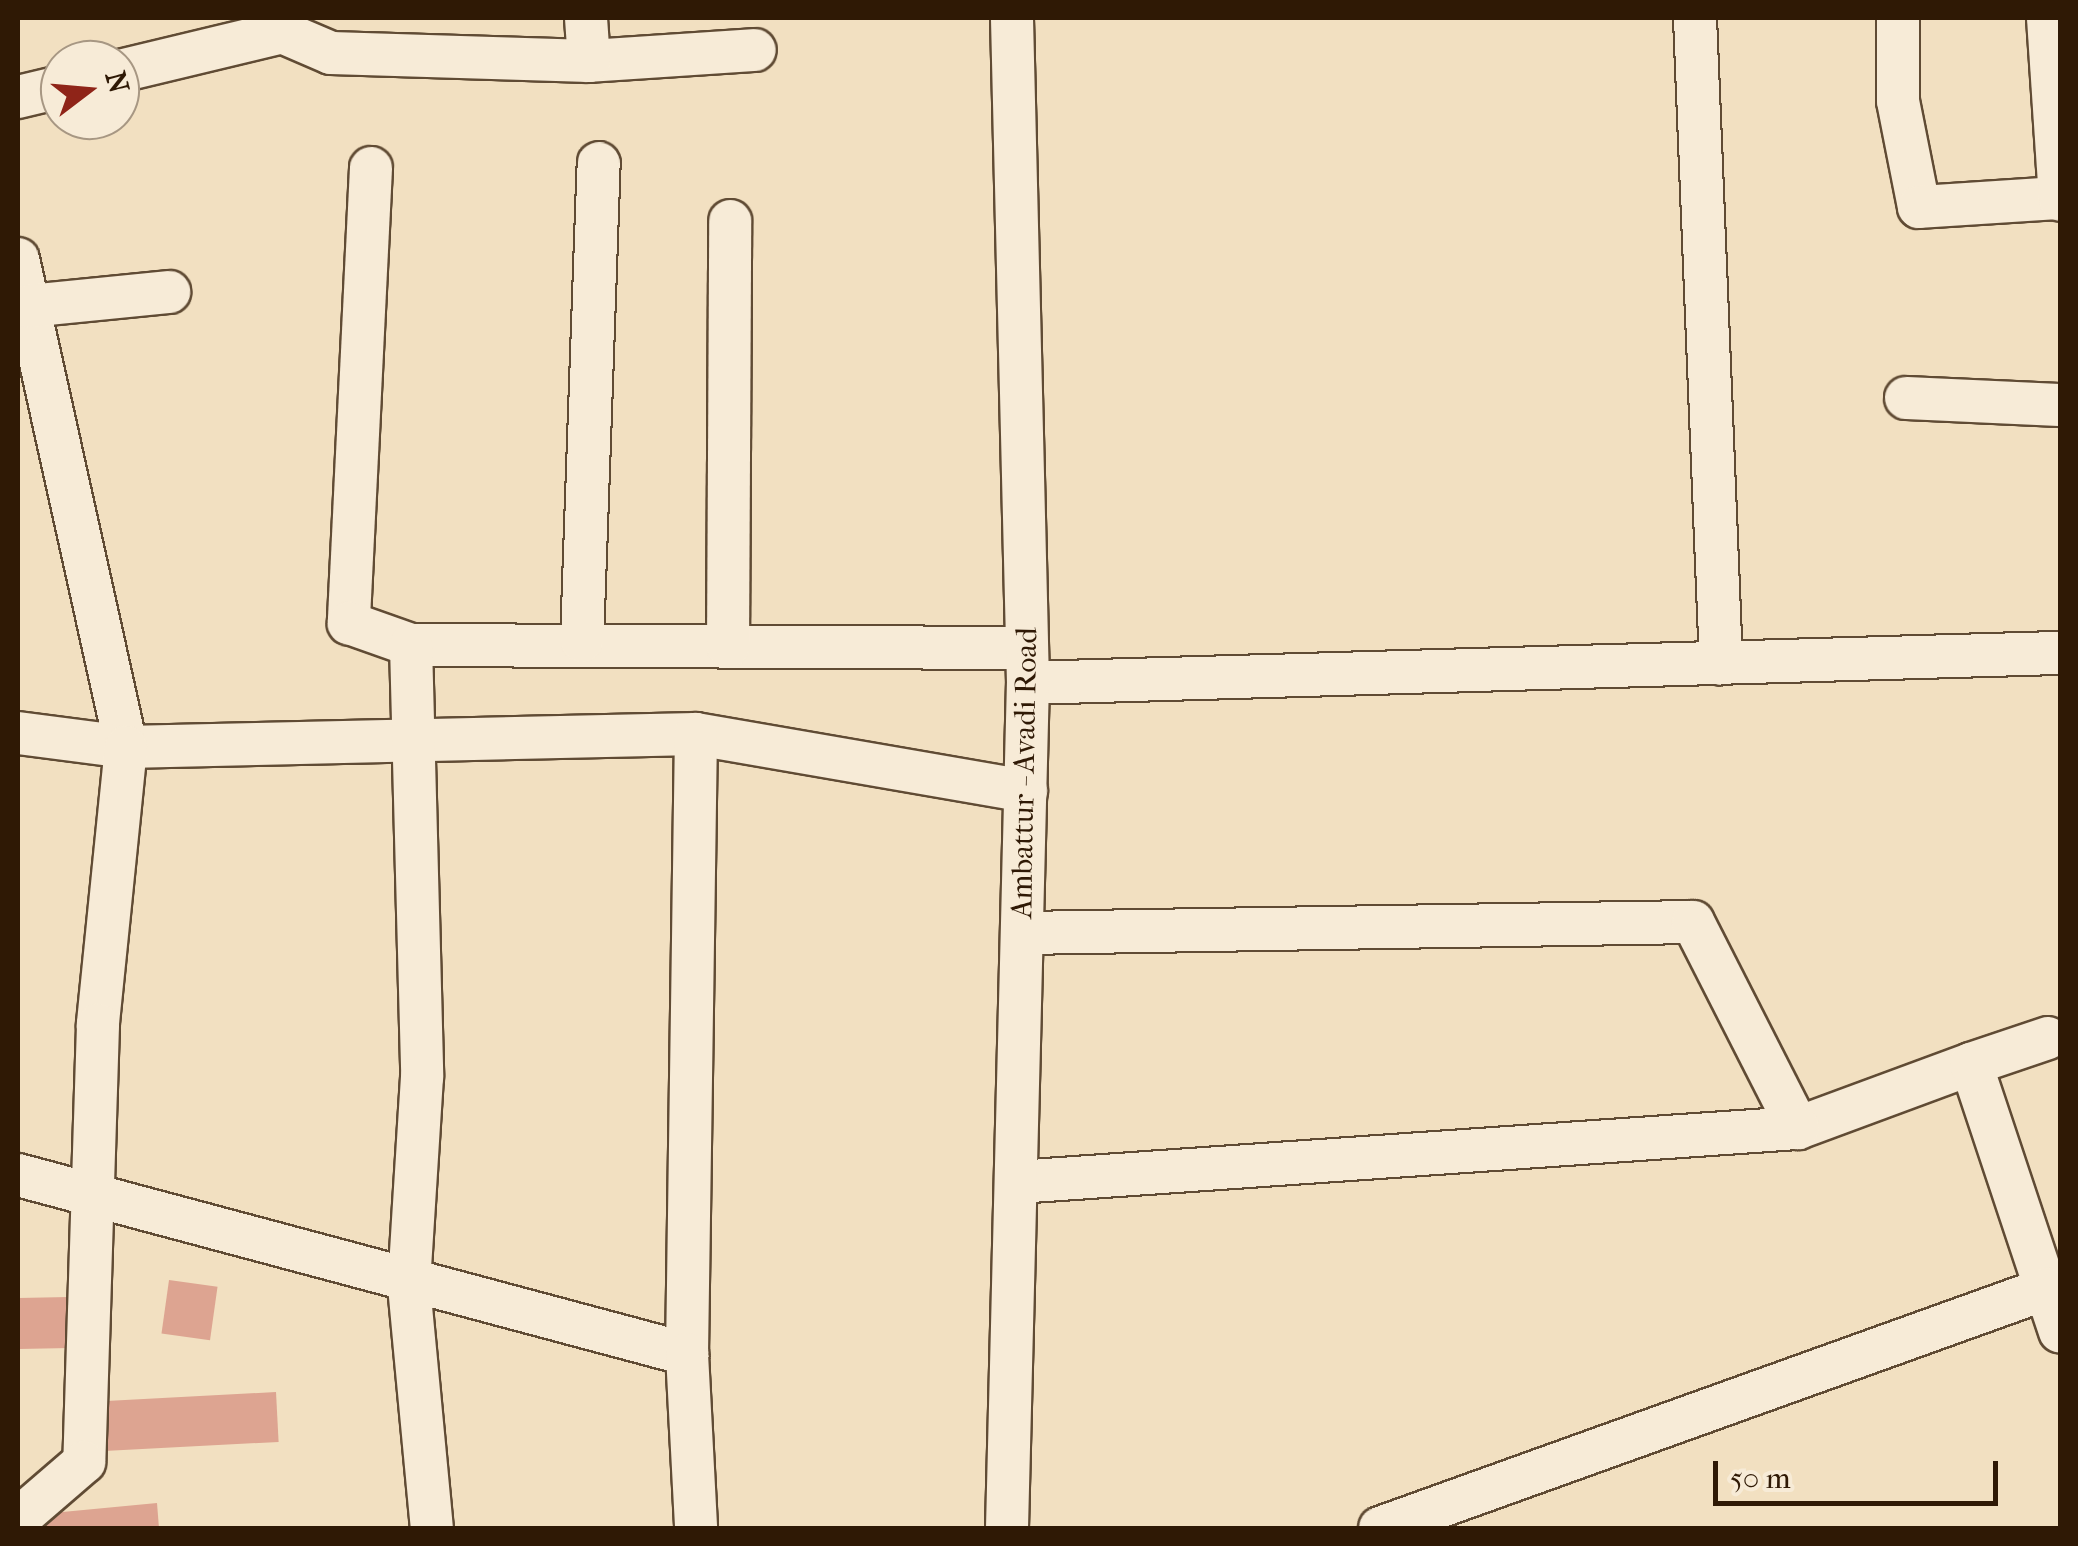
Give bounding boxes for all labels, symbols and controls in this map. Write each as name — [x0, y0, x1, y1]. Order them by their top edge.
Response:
north arrow — [40, 40, 140, 140]
text: N — [99, 67, 136, 97]
street label: Ambattur - Avadi Road — [1004, 627, 1046, 919]
scale bar — [1718, 1441, 2003, 1503]
text: 50 m — [1730, 1461, 1791, 1496]

